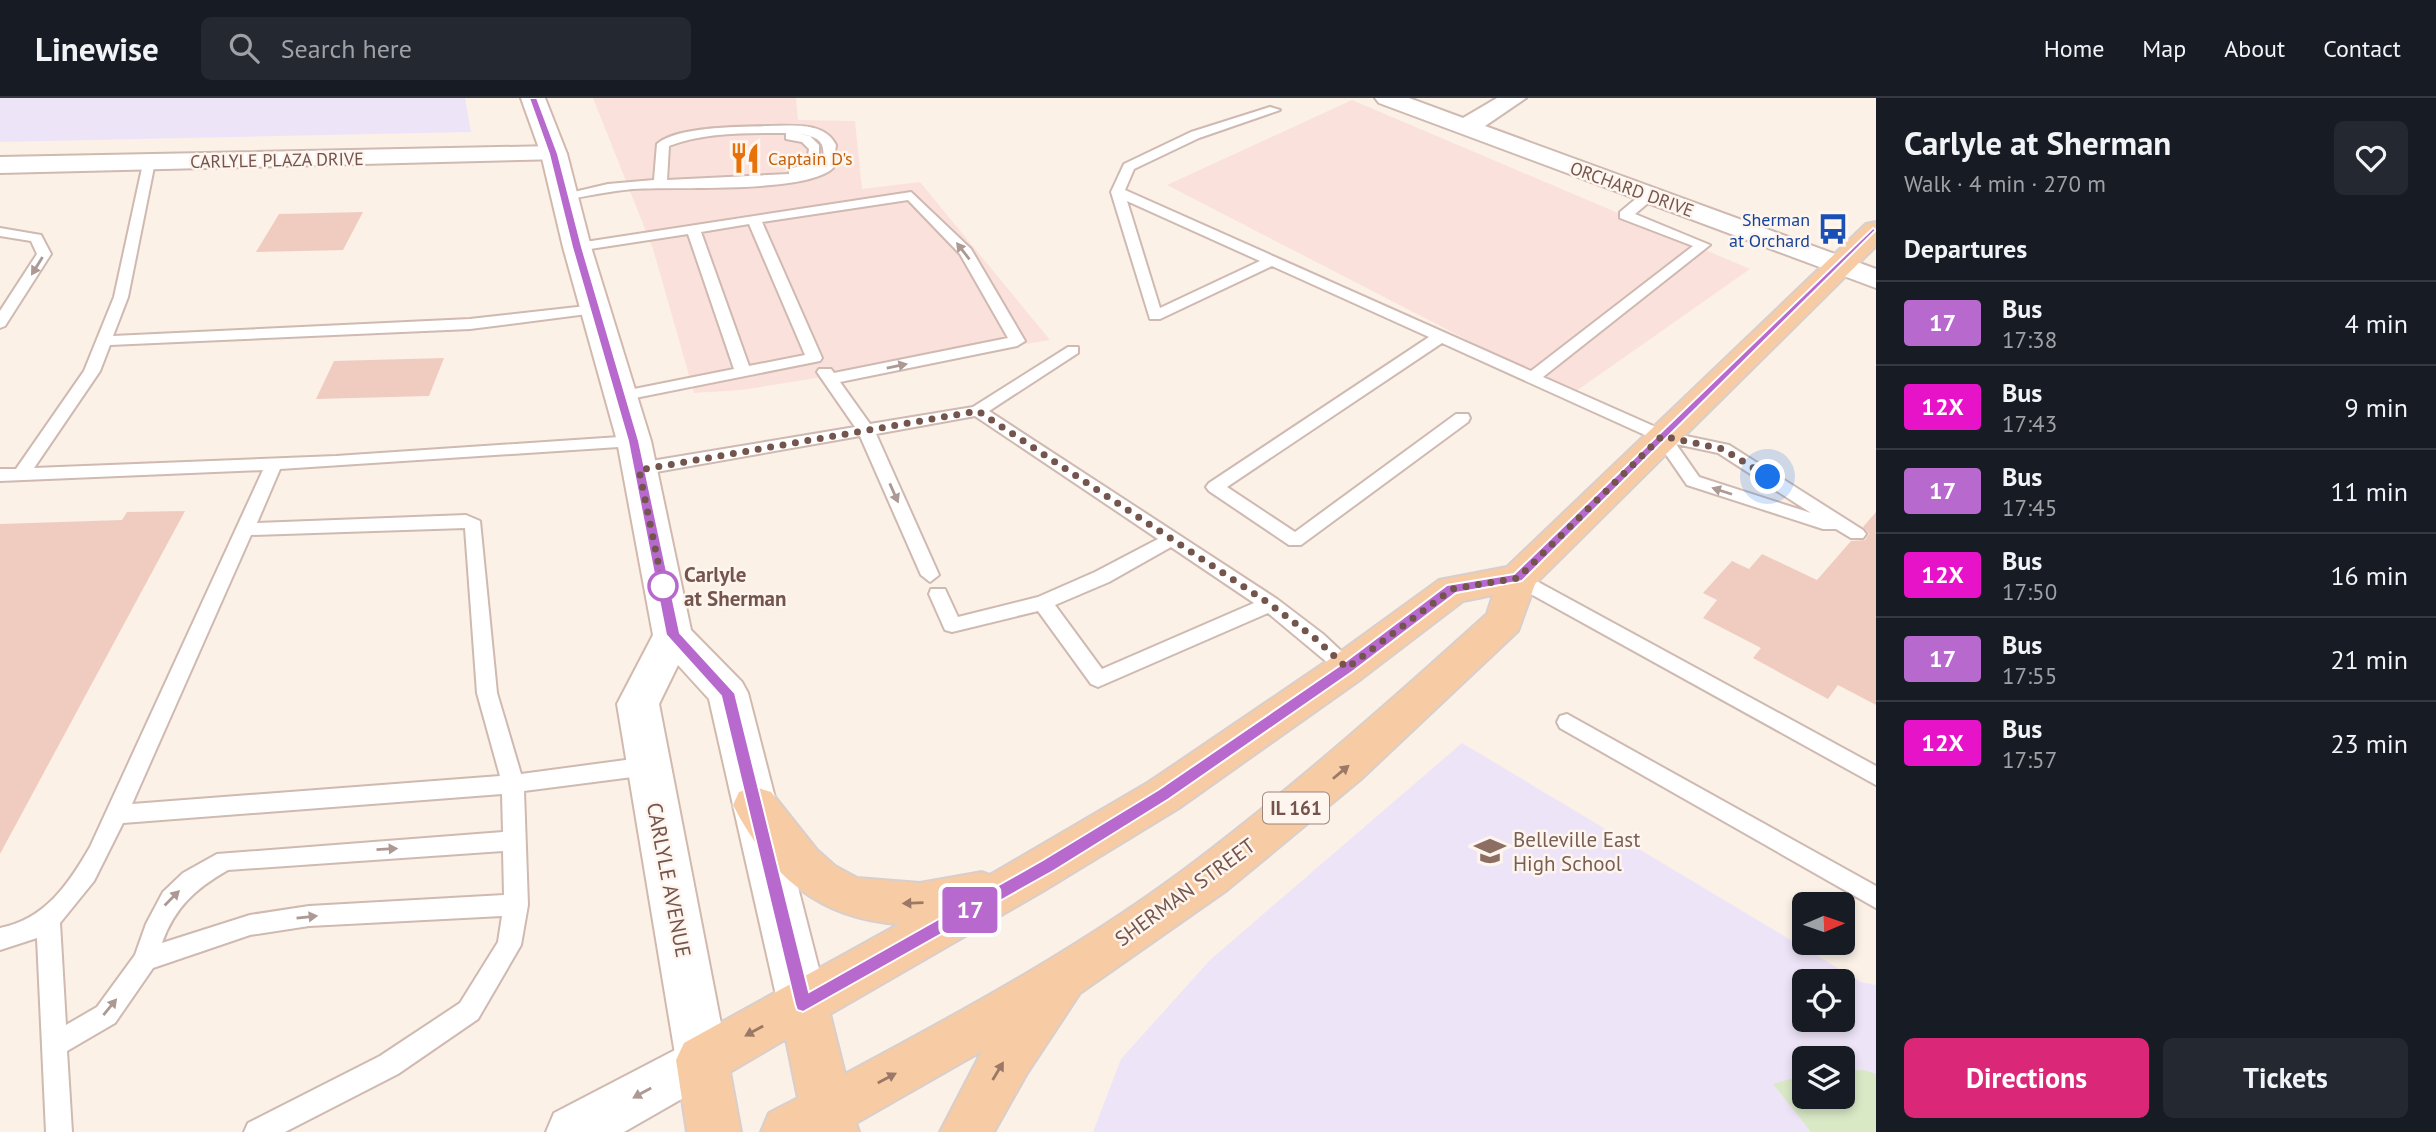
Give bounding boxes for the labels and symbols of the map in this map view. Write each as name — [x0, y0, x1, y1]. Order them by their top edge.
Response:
restaurant icon: Captain D's — [728, 141, 762, 175]
street label: CARLYLE PLAZA DRIVE — [190, 147, 364, 173]
place label: Captain D's — [768, 147, 853, 170]
street label: ORCHARD DRIVE — [1567, 156, 1697, 222]
place label: Sherman at Orchard — [1729, 208, 1810, 252]
bus stop icon: Sherman at Orchard — [1816, 212, 1850, 246]
one-way arrow — [956, 243, 971, 261]
one-way arrow — [30, 256, 43, 275]
one-way arrow — [886, 360, 908, 371]
your location — [1750, 459, 1785, 494]
one-way arrow — [888, 483, 900, 503]
one-way arrow — [1711, 485, 1732, 495]
place label: Carlyle at Sherman — [684, 561, 786, 612]
marker: Carlyle at Sherman — [648, 571, 678, 601]
one-way arrow — [1331, 764, 1349, 779]
road number: IL 161 — [1263, 792, 1329, 824]
street label: CARLYLE AVENUE — [641, 800, 697, 960]
place label: Belleville East High School — [1513, 826, 1640, 877]
street label: SHERMAN STREET — [1109, 832, 1261, 952]
school or university icon: Belleville East High School — [1473, 834, 1507, 868]
one-way arrow — [376, 843, 398, 854]
line badge: 17 — [939, 887, 1002, 933]
one-way arrow — [163, 891, 180, 907]
north arrow — [1792, 892, 1855, 956]
one-way arrow — [902, 897, 924, 908]
one-way arrow — [297, 911, 319, 922]
one-way arrow — [103, 998, 118, 1016]
one-way arrow — [745, 1025, 764, 1037]
one-way arrow — [992, 1062, 1004, 1081]
one-way arrow — [877, 1072, 897, 1084]
one-way arrow — [633, 1087, 652, 1099]

